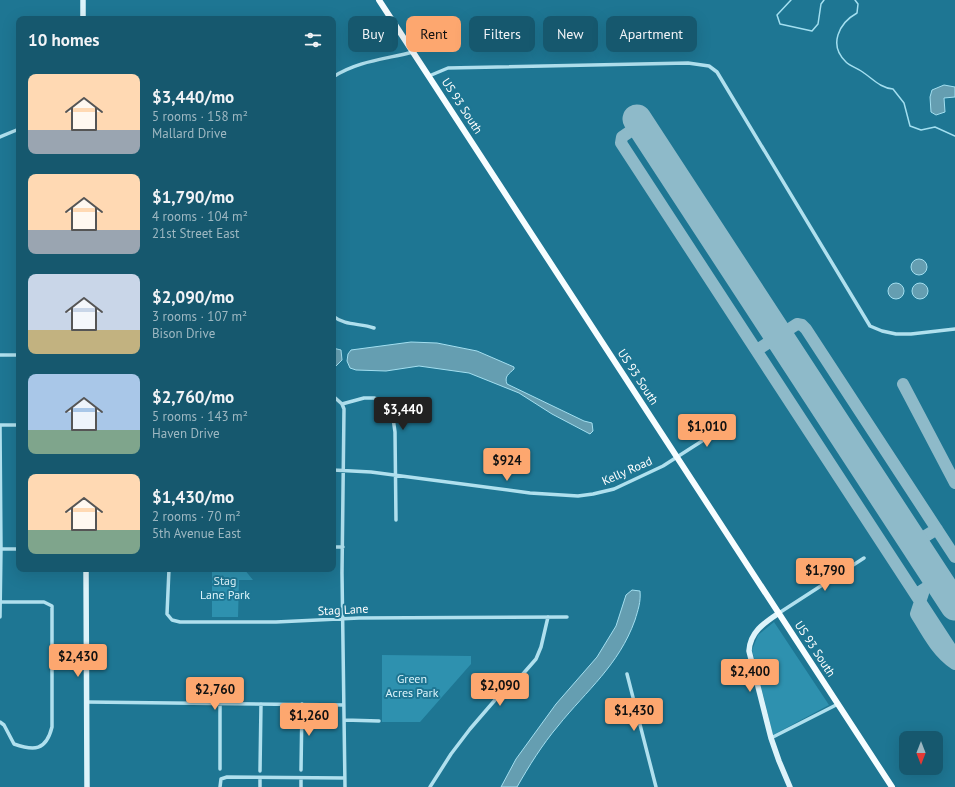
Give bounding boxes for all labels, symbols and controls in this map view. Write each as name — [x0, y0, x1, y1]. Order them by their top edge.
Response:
chip: Buy — [348, 16, 398, 52]
chip: Rent — [406, 16, 461, 52]
chip: Filters — [469, 16, 535, 52]
chip: New — [543, 16, 598, 52]
chip: Apartment — [606, 16, 697, 52]
text: 10 homes — [28, 29, 99, 51]
icon: filters — [302, 29, 324, 51]
street label: US 93 South — [439, 75, 486, 136]
text: $3,440/mo — [152, 86, 234, 108]
icon: home — [60, 90, 108, 138]
text: 5 rooms · 158 m² — [152, 108, 248, 125]
text: Mallard Drive — [152, 125, 227, 142]
text: $1,790/mo — [152, 186, 234, 208]
icon: home — [60, 190, 108, 238]
text: 4 rooms · 104 m² — [152, 208, 248, 225]
text: 21st Street East — [152, 225, 240, 242]
text: $2,090/mo — [152, 286, 234, 308]
icon: home — [60, 290, 108, 338]
text: 3 rooms · 107 m² — [152, 308, 247, 325]
text: Bison Drive — [152, 325, 215, 342]
street label: US 93 South — [615, 346, 662, 407]
text: $2,760/mo — [152, 386, 234, 408]
icon: home — [60, 390, 108, 438]
pin: $3,440 — [370, 397, 436, 431]
text: $3,440 — [383, 401, 423, 418]
text: 5 rooms · 143 m² — [152, 408, 248, 425]
pin: $1,010 — [674, 414, 740, 448]
text: $1,010 — [687, 418, 727, 435]
text: Haven Drive — [152, 425, 220, 442]
pin: $924 — [483, 448, 531, 482]
text: $924 — [492, 452, 522, 469]
street label: Kelly Road — [599, 453, 654, 488]
text: $1,430/mo — [152, 486, 234, 508]
icon: home — [60, 490, 108, 538]
text: 2 rooms · 70 m² — [152, 508, 241, 525]
text: 5th Avenue East — [152, 525, 241, 542]
pin: $1,790 — [792, 558, 858, 592]
text: $1,790 — [805, 562, 845, 579]
park label: Stag Lane Park — [200, 573, 250, 602]
street label: Stag Lane — [317, 601, 369, 618]
street label: US 93 South — [792, 618, 839, 679]
pin: $2,430 — [45, 644, 111, 678]
text: $2,430 — [58, 648, 98, 665]
pin: $2,400 — [717, 659, 783, 693]
text: $2,400 — [730, 663, 770, 680]
park label: Green Acres Park — [386, 671, 439, 700]
pin: $2,090 — [467, 673, 533, 707]
pin: $2,760 — [182, 677, 248, 711]
text: $2,090 — [480, 677, 520, 694]
text: $2,760 — [195, 681, 235, 698]
pin: $1,430 — [601, 698, 667, 732]
text: $1,430 — [614, 702, 654, 719]
pin: $1,260 — [276, 703, 342, 737]
text: $1,260 — [289, 707, 329, 724]
north arrow — [899, 731, 943, 775]
map controls — [899, 731, 943, 775]

